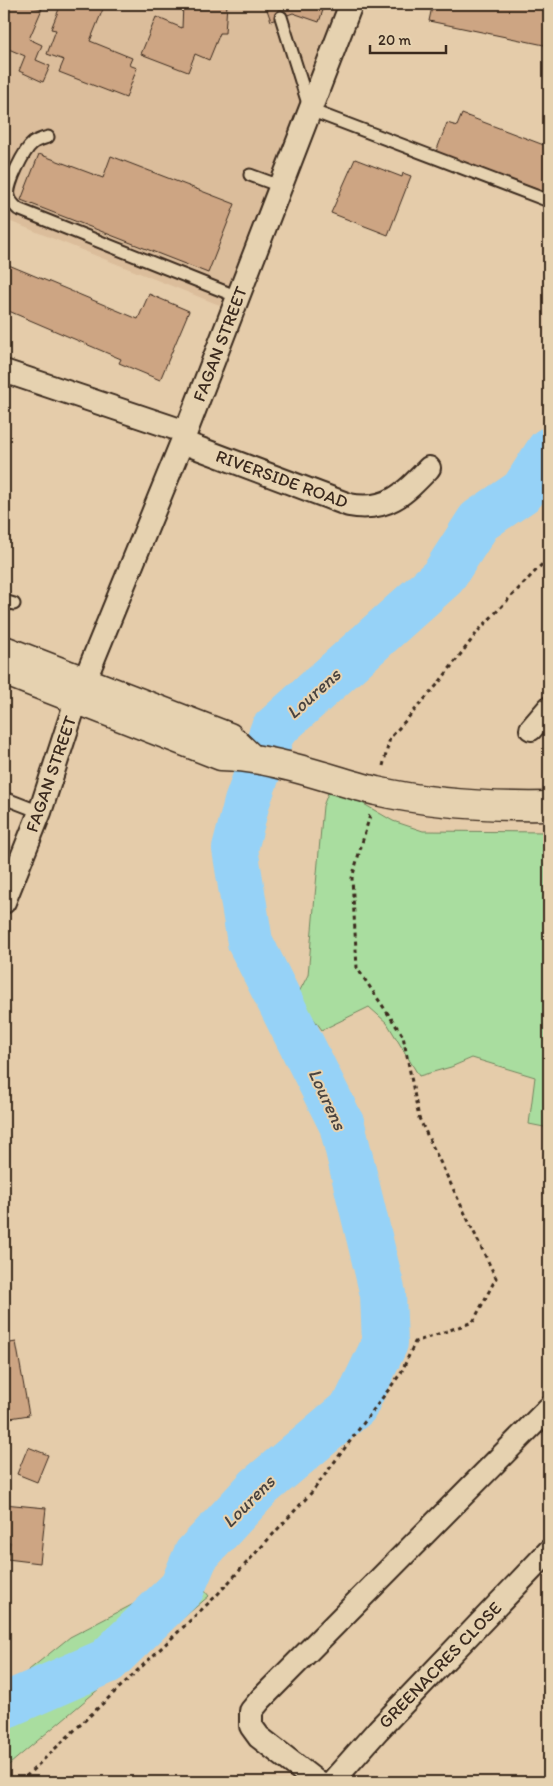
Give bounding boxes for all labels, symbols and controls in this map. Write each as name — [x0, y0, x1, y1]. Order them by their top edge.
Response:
scale bar — [370, 22, 447, 54]
text: 20 m — [378, 31, 412, 49]
street label: FAGAN STREET — [188, 283, 252, 405]
street label: RIVERSIDE ROAD — [213, 445, 351, 513]
water label: Lourens — [281, 663, 346, 724]
street label: FAGAN STREET — [21, 713, 81, 835]
water label: Lourens — [303, 1065, 352, 1134]
water label: Lourens — [217, 1470, 280, 1532]
street label: GREENACRES CLOSE — [374, 1597, 506, 1733]

